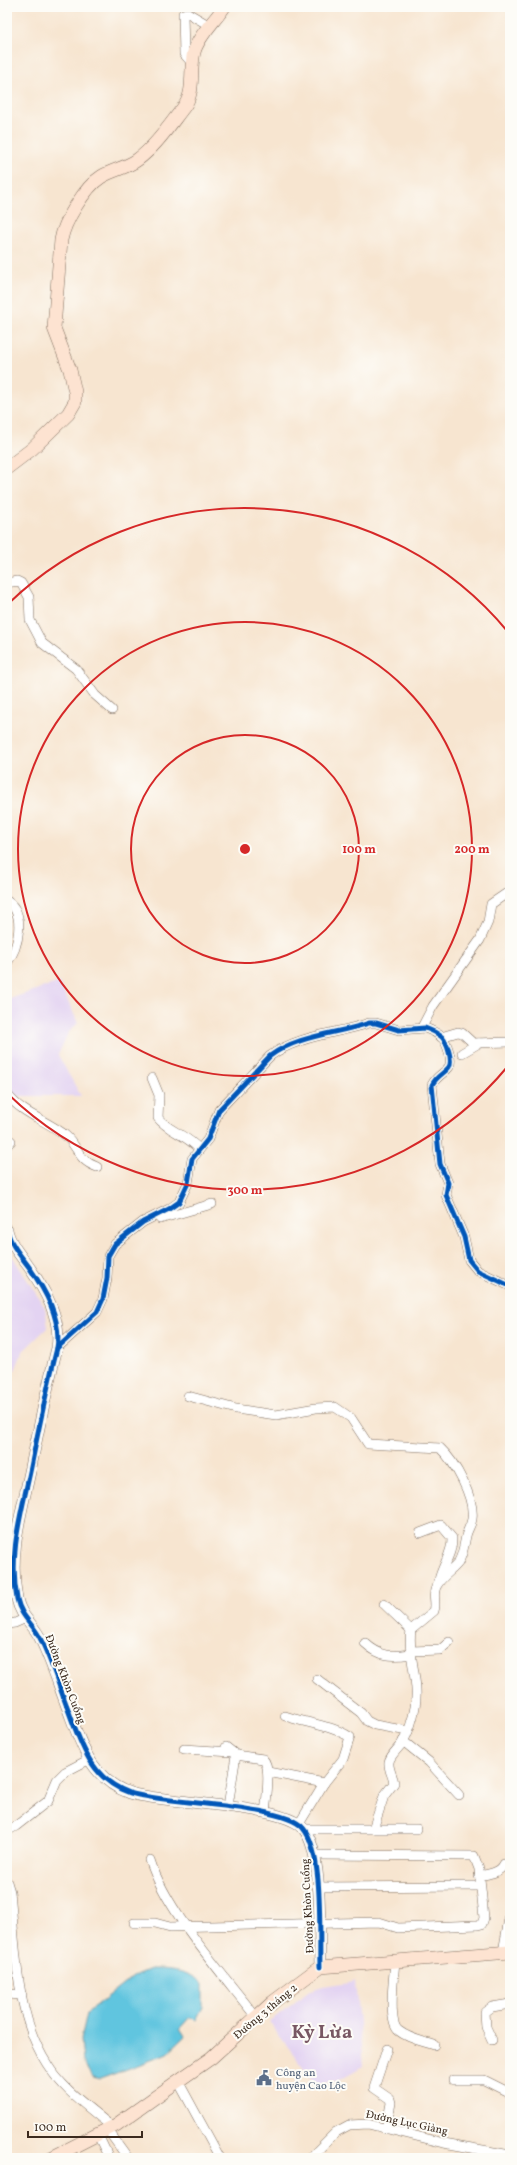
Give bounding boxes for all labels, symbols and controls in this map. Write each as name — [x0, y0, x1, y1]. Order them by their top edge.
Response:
centre of rings — [238, 842, 252, 856]
text: 100 m — [342, 842, 376, 858]
text: 200 m — [454, 842, 490, 858]
text: 300 m — [228, 1183, 263, 1199]
street label: Đường Khòn Cuổng — [41, 1632, 89, 1727]
street label: Đường Khòn Cuổng — [299, 1858, 318, 1954]
street label: Đường 3 tháng 2 — [231, 1981, 301, 2043]
district label: Kỳ Lừa — [291, 2020, 353, 2046]
place label: Công an huyện Cao Lộc — [276, 2066, 346, 2094]
public building icon: Công an huyện Cao Lộc — [255, 2069, 273, 2087]
street label: Đường Lục Giàng — [364, 2107, 449, 2140]
scale bar — [28, 2113, 142, 2139]
text: 100 m — [34, 2120, 67, 2136]

